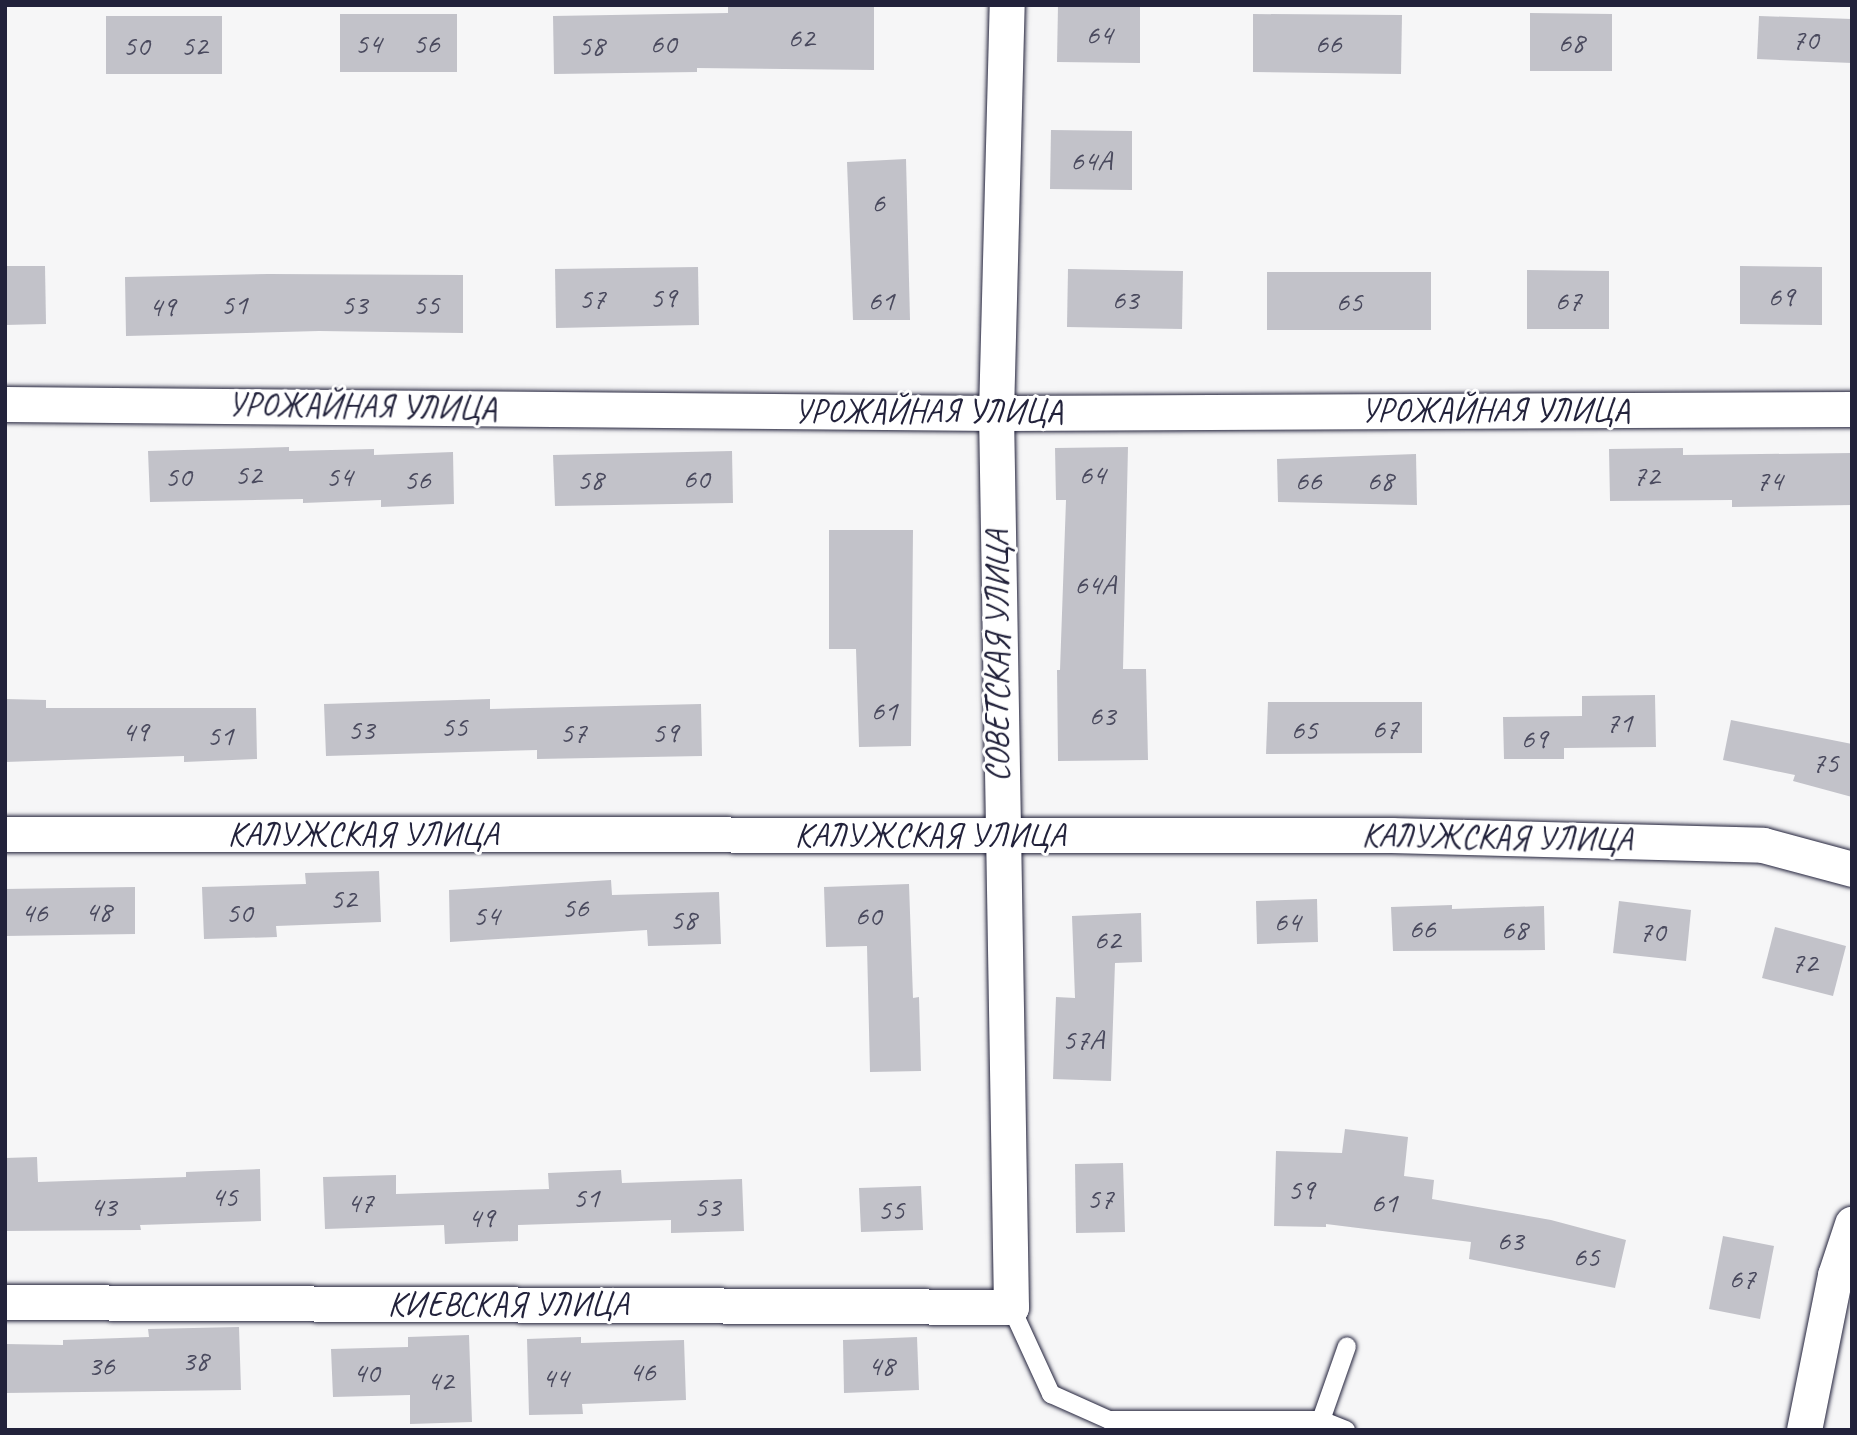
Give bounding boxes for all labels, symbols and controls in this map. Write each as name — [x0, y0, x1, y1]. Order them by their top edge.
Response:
house number: 64 — [1086, 16, 1112, 52]
house number: 62 — [788, 19, 814, 55]
house number: 70 — [1792, 21, 1818, 57]
house number: 68 — [1558, 24, 1584, 60]
house number: 54 — [355, 25, 381, 61]
house number: 56 — [413, 25, 439, 61]
house number: 60 — [650, 25, 676, 61]
house number: 66 — [1315, 25, 1341, 61]
house number: 50 — [123, 27, 149, 63]
house number: 52 — [181, 27, 207, 63]
house number: 58 — [578, 27, 604, 63]
house number: 64А — [1070, 142, 1112, 178]
house number: 6 — [871, 184, 885, 220]
house number: 69 — [1768, 278, 1794, 314]
house number: 59 — [650, 279, 676, 315]
house number: 57 — [579, 280, 605, 316]
house number: 63 — [1112, 281, 1138, 317]
house number: 61 — [868, 282, 894, 318]
house number: 67 — [1555, 282, 1581, 318]
house number: 65 — [1336, 283, 1362, 319]
house number: 51 — [221, 286, 247, 322]
house number: 53 — [341, 286, 367, 322]
house number: 55 — [413, 286, 439, 322]
house number: 49 — [149, 288, 175, 324]
street label: УРОЖАЙНАЯ УЛИЦА — [228, 385, 496, 429]
street label: УРОЖАЙНАЯ УЛИЦА — [1361, 391, 1629, 431]
street label: УРОЖАЙНАЯ УЛИЦА — [794, 392, 1062, 432]
house number: 52 — [235, 456, 261, 492]
house number: 64 — [1079, 456, 1105, 492]
house number: 72 — [1633, 457, 1659, 493]
house number: 50 — [165, 458, 191, 494]
house number: 54 — [326, 458, 352, 494]
house number: 60 — [683, 460, 709, 496]
house number: 56 — [404, 461, 430, 497]
house number: 58 — [577, 461, 603, 497]
house number: 66 — [1295, 462, 1321, 498]
house number: 68 — [1367, 462, 1393, 498]
house number: 74 — [1756, 462, 1782, 498]
street label: СОВЕТСКАЯ УЛИЦА — [978, 531, 1018, 781]
house number: 64А — [1074, 566, 1116, 602]
house number: 61 — [871, 692, 897, 728]
house number: 63 — [1089, 697, 1115, 733]
house number: 71 — [1606, 704, 1632, 740]
house number: 55 — [441, 708, 467, 744]
house number: 67 — [1372, 710, 1398, 746]
house number: 53 — [348, 711, 374, 747]
house number: 65 — [1291, 711, 1317, 747]
house number: 49 — [122, 713, 148, 749]
house number: 57 — [560, 714, 586, 750]
house number: 59 — [652, 714, 678, 750]
house number: 51 — [207, 717, 233, 753]
house number: 69 — [1521, 720, 1547, 756]
house number: 75 — [1812, 744, 1838, 780]
street label: КАЛУЖСКАЯ УЛИЦА — [228, 815, 498, 855]
street label: КАЛУЖСКАЯ УЛИЦА — [795, 816, 1065, 856]
street label: КАЛУЖСКАЯ УЛИЦА — [1362, 816, 1632, 860]
house number: 52 — [330, 880, 356, 916]
house number: 56 — [562, 889, 588, 925]
house number: 48 — [85, 893, 111, 929]
house number: 46 — [21, 894, 47, 930]
house number: 50 — [226, 894, 252, 930]
house number: 54 — [473, 897, 499, 933]
house number: 60 — [855, 897, 881, 933]
house number: 58 — [670, 901, 696, 937]
house number: 64 — [1274, 903, 1300, 939]
house number: 66 — [1409, 910, 1435, 946]
house number: 68 — [1501, 911, 1527, 947]
house number: 70 — [1639, 913, 1665, 949]
house number: 62 — [1094, 921, 1120, 957]
house number: 72 — [1791, 944, 1817, 980]
house number: 57А — [1062, 1021, 1104, 1057]
house number: 59 — [1288, 1171, 1314, 1207]
house number: 45 — [211, 1178, 237, 1214]
house number: 51 — [573, 1179, 599, 1215]
house number: 57 — [1087, 1180, 1113, 1216]
house number: 47 — [347, 1184, 373, 1220]
house number: 61 — [1371, 1184, 1397, 1220]
house number: 43 — [90, 1188, 116, 1224]
house number: 53 — [694, 1188, 720, 1224]
house number: 55 — [878, 1191, 904, 1227]
house number: 49 — [468, 1199, 494, 1235]
house number: 63 — [1497, 1222, 1523, 1258]
house number: 65 — [1573, 1238, 1599, 1274]
house number: 67 — [1729, 1260, 1755, 1296]
street label: КИЕВСКАЯ УЛИЦА — [387, 1285, 629, 1325]
house number: 38 — [182, 1342, 208, 1378]
house number: 36 — [88, 1347, 114, 1383]
house number: 48 — [868, 1347, 894, 1383]
house number: 46 — [629, 1353, 655, 1389]
house number: 40 — [353, 1354, 379, 1390]
house number: 44 — [542, 1359, 568, 1395]
house number: 42 — [427, 1362, 453, 1398]

